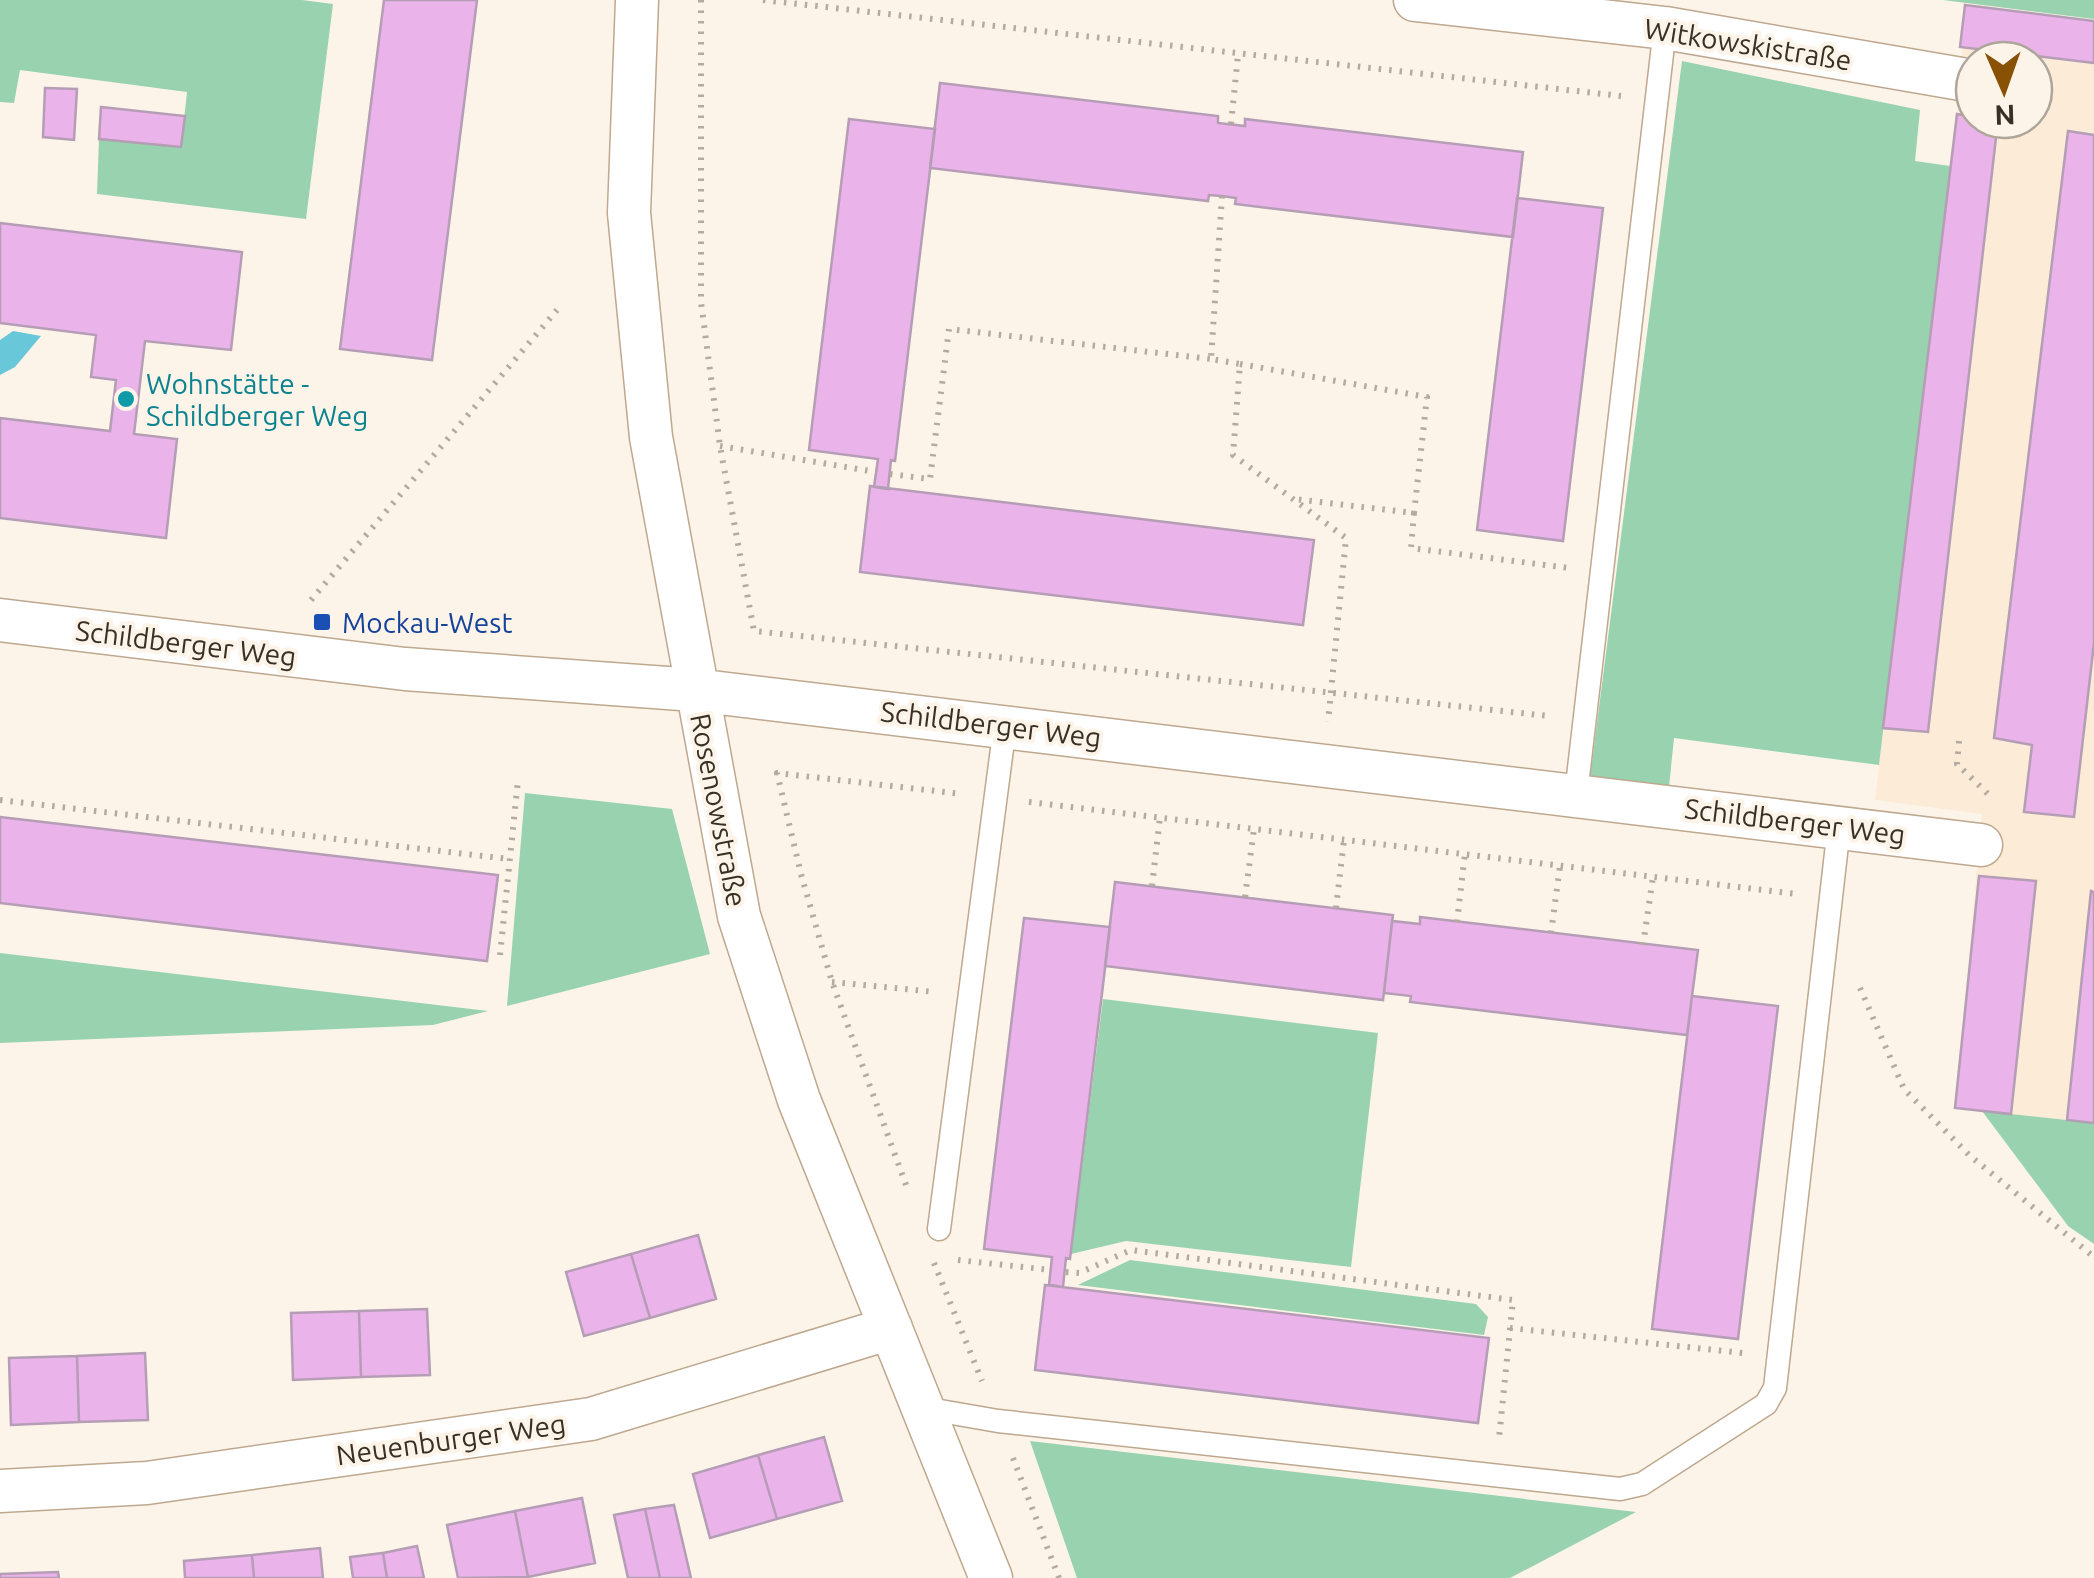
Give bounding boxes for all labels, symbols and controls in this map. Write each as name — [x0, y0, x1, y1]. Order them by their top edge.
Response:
street label: Witkowskistraße — [1642, 12, 1854, 76]
north arrow — [1954, 40, 2054, 140]
text: N — [1994, 100, 2016, 131]
place label: Wohnstätte - Schildberger Weg — [146, 368, 368, 431]
marker: Wohnstätte - Schildberger Weg — [115, 388, 137, 410]
place label: Mockau-West — [342, 607, 512, 638]
marker: Mockau-West — [311, 611, 333, 633]
street label: Schildberger Weg — [74, 614, 298, 672]
street label: Schildberger Weg — [879, 695, 1103, 753]
street label: Rosenowstraße — [685, 711, 753, 909]
street label: Schildberger Weg — [1683, 792, 1907, 850]
street label: Neuenburger Weg — [334, 1408, 568, 1470]

